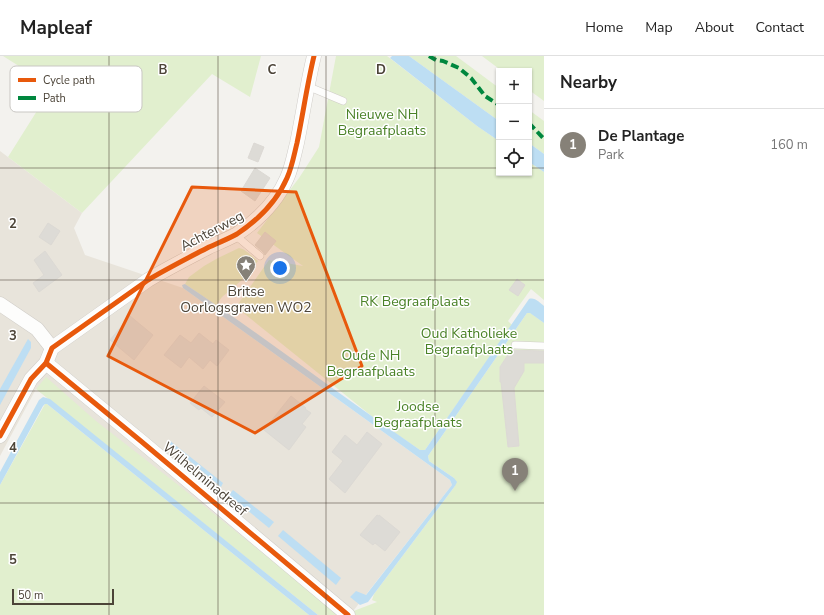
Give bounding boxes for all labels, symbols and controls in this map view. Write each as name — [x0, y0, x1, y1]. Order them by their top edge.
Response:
text: Mapleaf — [20, 15, 92, 41]
text: Home — [585, 18, 623, 37]
text: Map — [645, 18, 673, 37]
text: About — [695, 18, 734, 37]
text: Contact — [756, 18, 804, 37]
text: B — [159, 61, 168, 79]
text: C — [268, 61, 277, 79]
text: D — [376, 61, 386, 79]
legend — [10, 66, 142, 112]
map controls — [496, 68, 532, 176]
button: + — [496, 68, 532, 104]
text: Nearby — [560, 71, 617, 94]
text: Cycle path — [43, 73, 95, 88]
text: Path — [43, 91, 66, 106]
button: − — [496, 104, 532, 140]
park label: Nieuwe NH Begraafplaats — [338, 105, 426, 140]
text: De Plantage — [598, 126, 684, 146]
text: 1 — [569, 136, 577, 154]
text: 160 m — [770, 136, 808, 154]
button: locate — [496, 140, 532, 176]
text: Park — [598, 146, 624, 164]
street label: Achterweg — [177, 206, 247, 256]
text: 2 — [9, 215, 17, 233]
place icon: Britse Oorlogsgraven WO2 — [235, 254, 257, 282]
your location — [270, 258, 290, 278]
place label: Britse Oorlogsgraven WO2 — [180, 282, 312, 317]
park label: RK Begraafplaats — [360, 292, 470, 311]
park label: Oud Katholieke Begraafplaats — [421, 324, 517, 359]
text: 3 — [9, 327, 17, 345]
park label: Oude NH Begraafplaats — [327, 346, 415, 381]
park label: Joodse Begraafplaats — [374, 397, 462, 432]
street label: Wilhelminadreef — [158, 438, 252, 520]
text: 4 — [9, 439, 17, 457]
pin: 1 — [502, 458, 528, 491]
text: 5 — [9, 551, 17, 569]
scale bar — [12, 587, 114, 606]
text: 50 m — [18, 588, 43, 603]

